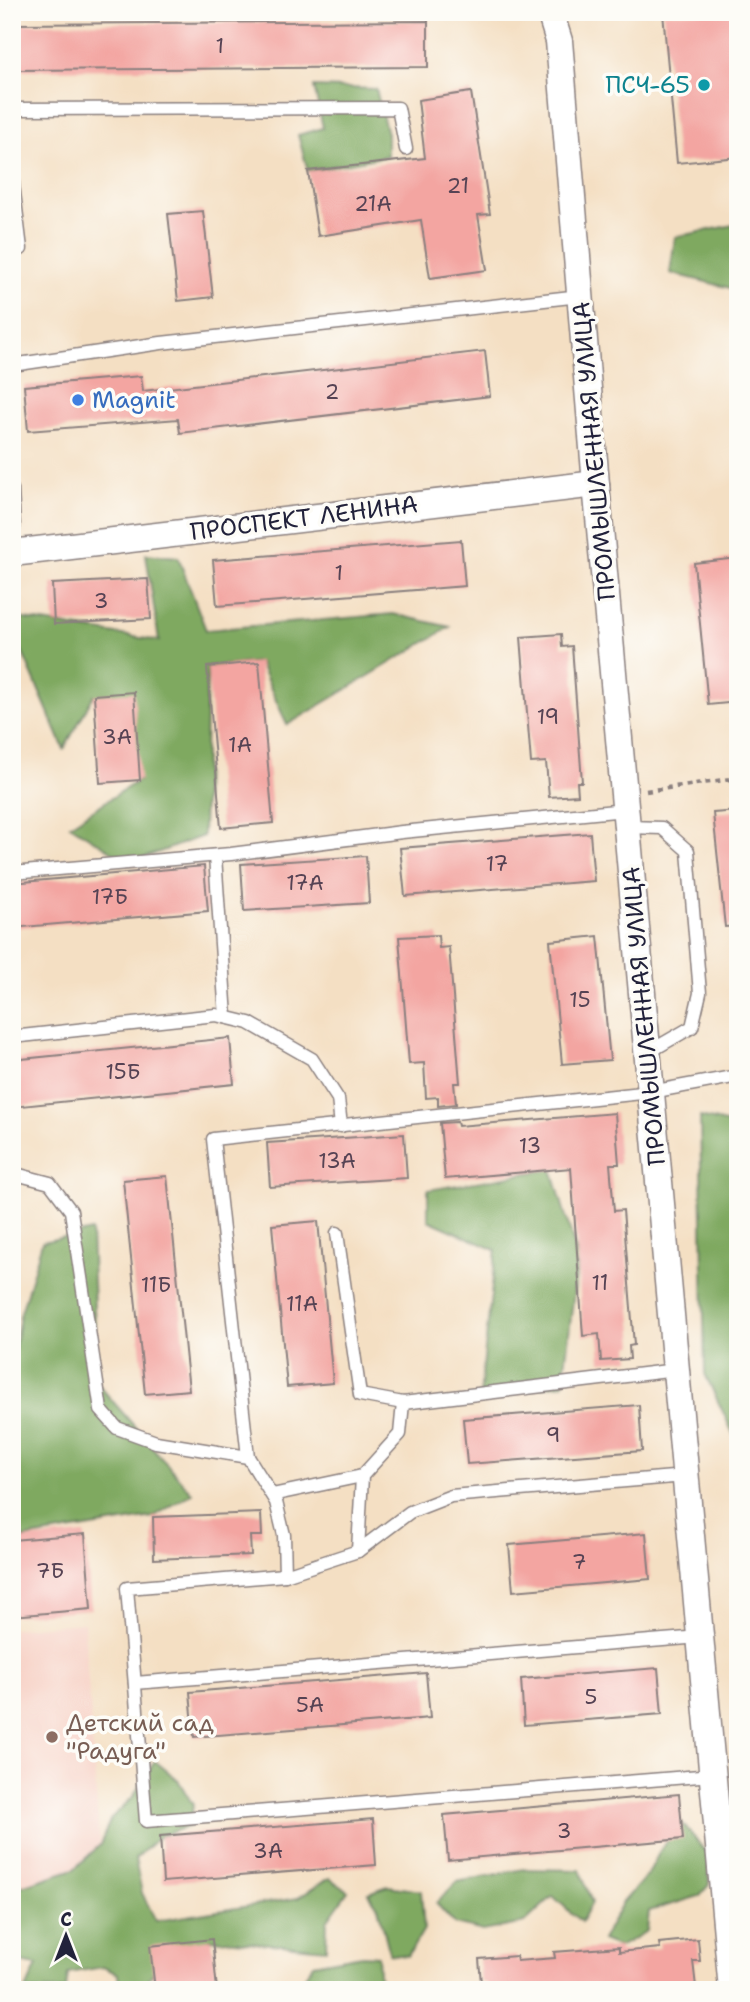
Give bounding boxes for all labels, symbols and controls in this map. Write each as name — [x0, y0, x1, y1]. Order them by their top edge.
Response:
house number: 1 — [216, 32, 224, 60]
place label: ПСЧ-65 — [605, 69, 690, 101]
marker: ПСЧ-65 — [696, 77, 712, 93]
house number: 21 — [447, 172, 469, 200]
house number: 21А — [354, 190, 392, 218]
street label: ПРОМЫШЛЕННАЯ УЛИЦА — [565, 300, 623, 602]
house number: 2 — [325, 378, 339, 406]
place label: Magnit — [92, 384, 176, 416]
marker: Magnit — [70, 392, 86, 408]
street label: ПРОСПЕКТ ЛЕНИНА — [188, 488, 420, 548]
house number: 1 — [335, 559, 343, 587]
house number: 3 — [94, 587, 108, 615]
house number: 19 — [537, 703, 559, 731]
house number: 3А — [102, 723, 132, 751]
house number: 1А — [228, 731, 252, 759]
house number: 17 — [486, 850, 508, 878]
street label: ПРОМЫШЛЕННАЯ УЛИЦА — [615, 865, 673, 1167]
house number: 17А — [286, 869, 324, 897]
house number: 17Б — [92, 883, 128, 911]
house number: 15 — [569, 986, 591, 1014]
house number: 15Б — [105, 1058, 141, 1086]
house number: 13 — [519, 1132, 541, 1160]
house number: 13А — [318, 1147, 356, 1175]
house number: 11 — [592, 1269, 608, 1297]
house number: 11Б — [141, 1271, 171, 1299]
house number: 11А — [286, 1290, 318, 1318]
house number: 9 — [546, 1421, 560, 1449]
house number: 7 — [572, 1548, 586, 1576]
house number: 7Б — [36, 1557, 64, 1585]
house number: 5 — [585, 1683, 597, 1711]
house number: 5А — [296, 1691, 324, 1719]
place label: Детский сад "Радуга" — [66, 1707, 214, 1767]
marker: Детский сад "Радуга" — [44, 1729, 60, 1745]
house number: 3 — [557, 1817, 571, 1845]
house number: 3А — [253, 1837, 283, 1865]
north arrow — [32, 1900, 102, 1970]
text: С — [60, 1907, 72, 1932]

